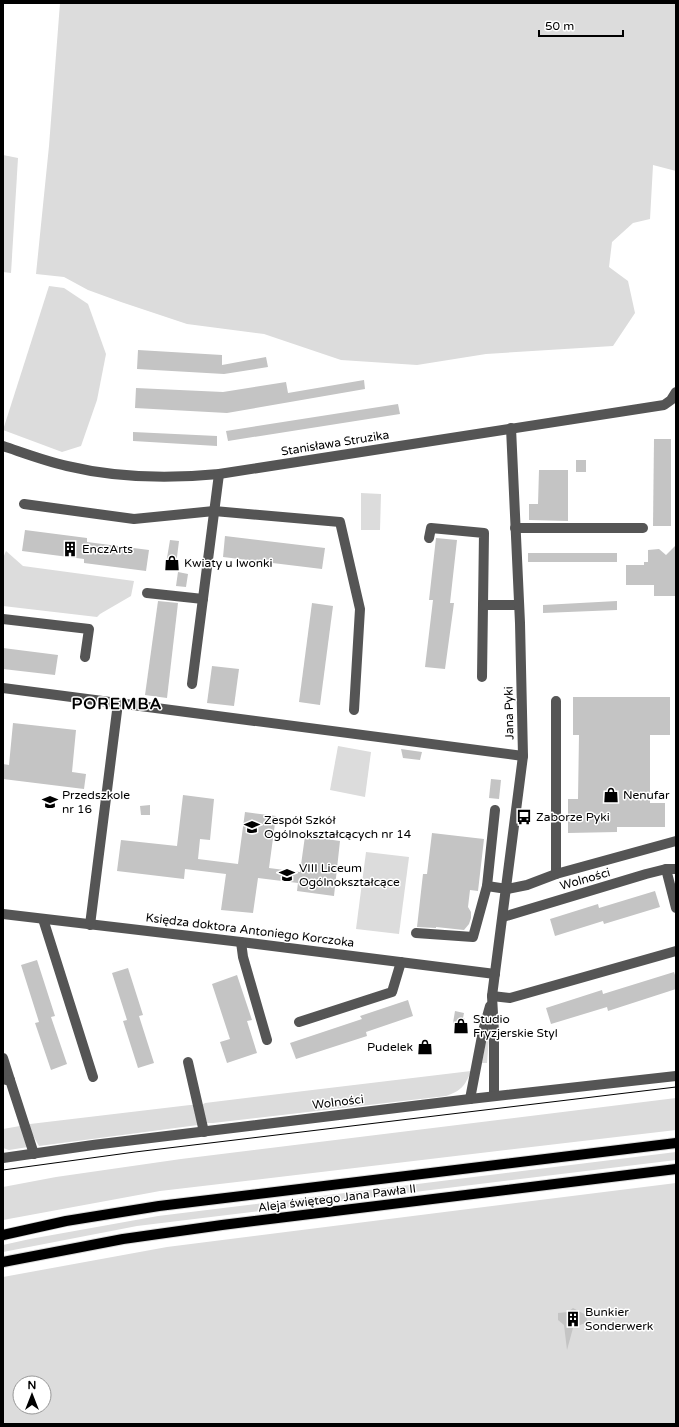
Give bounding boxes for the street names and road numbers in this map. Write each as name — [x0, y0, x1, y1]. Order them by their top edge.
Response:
street label: Stanisława Struzika — [280, 428, 390, 458]
street label: Jana Pyki — [502, 686, 516, 740]
street label: Wolności — [558, 865, 612, 893]
street label: Księdza doktora Antoniego Korczoka — [145, 910, 355, 950]
street label: Wolności — [312, 1092, 364, 1112]
street label: Aleja świętego Jana Pawła II — [257, 1181, 417, 1215]

